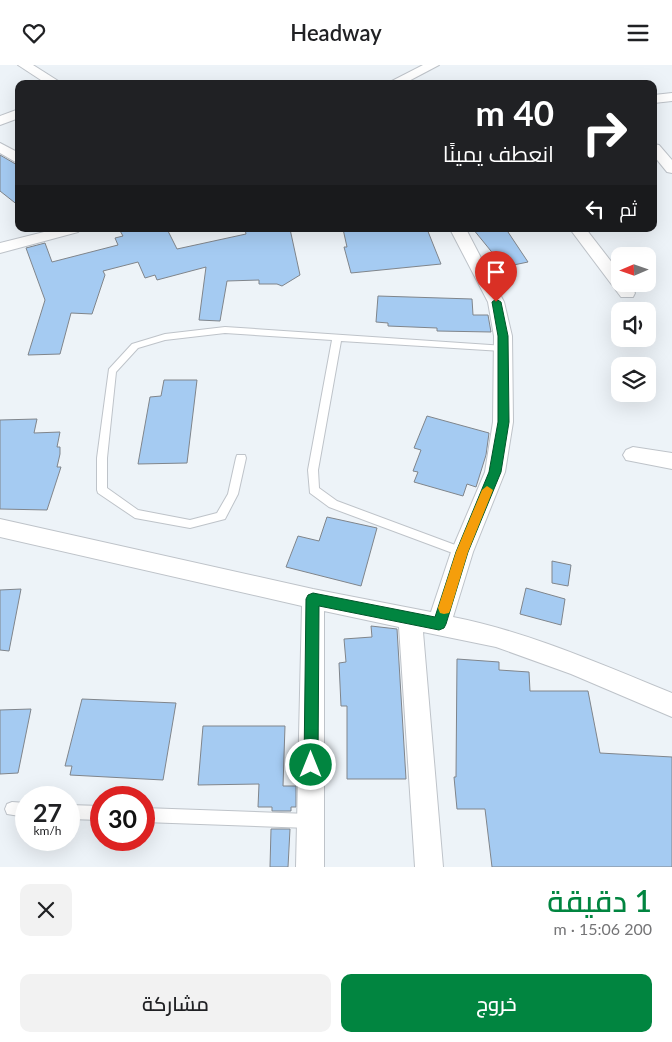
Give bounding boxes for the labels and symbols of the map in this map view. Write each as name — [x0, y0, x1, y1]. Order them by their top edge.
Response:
north arrow — [611, 247, 656, 293]
pin — [475, 251, 517, 302]
position arrow — [284, 738, 336, 790]
speed limit sign: 30 — [90, 786, 155, 851]

